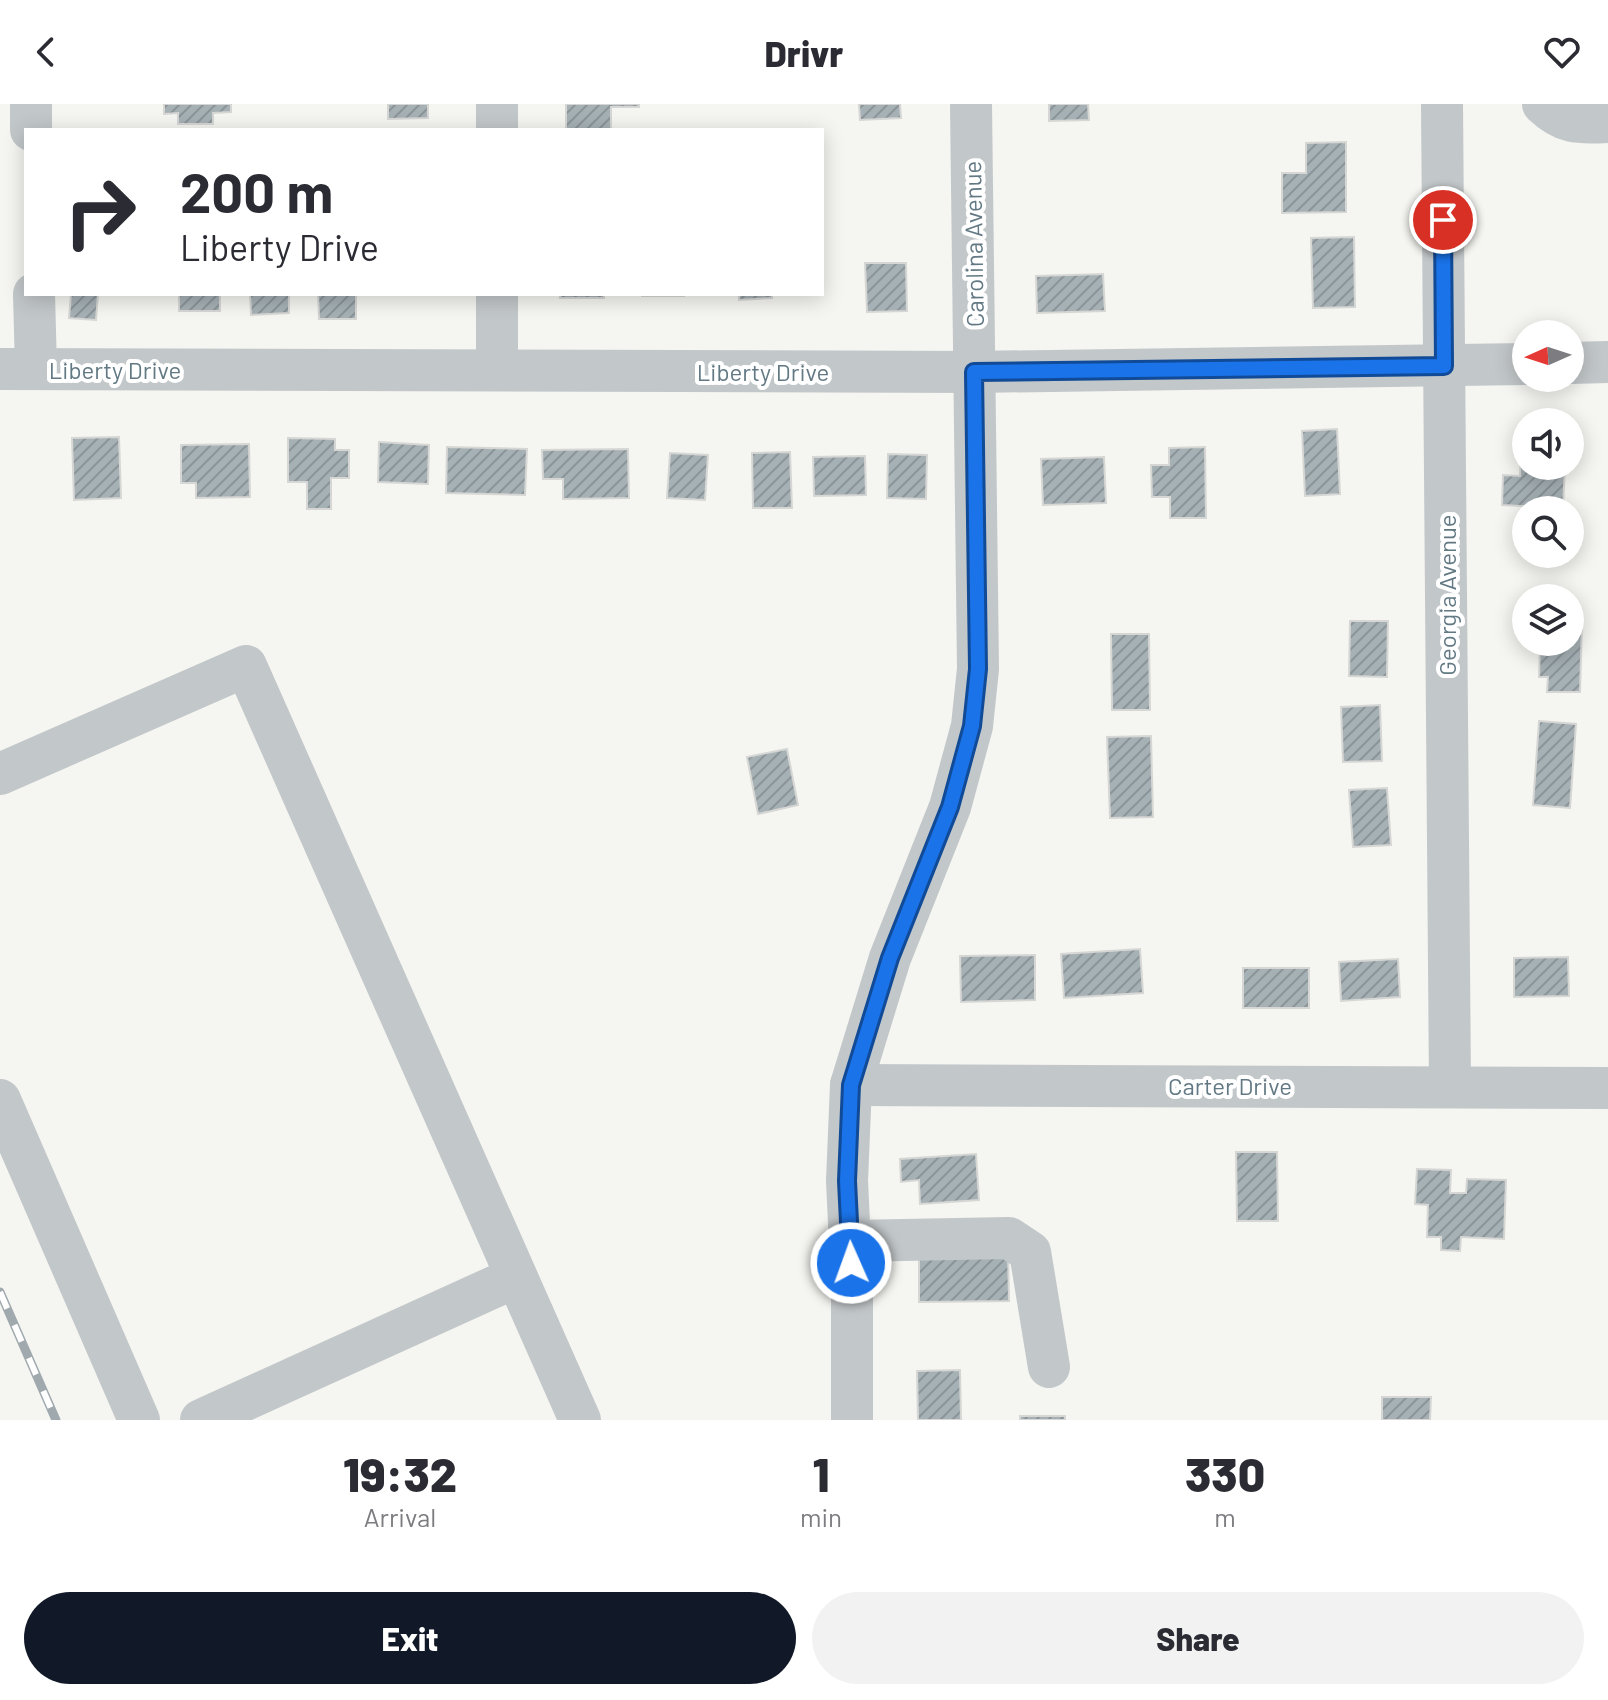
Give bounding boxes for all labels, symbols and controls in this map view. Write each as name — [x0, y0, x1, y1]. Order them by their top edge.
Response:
icon: back — [24, 30, 68, 74]
icon: heart — [1540, 30, 1584, 74]
text: Drivr — [765, 31, 843, 74]
text: 200 m — [180, 157, 333, 224]
icon: right — [48, 160, 152, 264]
street label: Carolina Avenue — [957, 161, 989, 327]
pin — [1409, 186, 1477, 254]
icon: arrive — [1421, 198, 1465, 242]
text: Liberty Drive — [180, 225, 379, 268]
north arrow — [1512, 320, 1584, 392]
map controls — [1512, 320, 1584, 656]
street label: Liberty Drive — [49, 355, 181, 384]
street label: Liberty Drive — [697, 357, 829, 386]
button: sound — [1512, 408, 1584, 480]
button: search — [1512, 496, 1584, 568]
street label: Georgia Avenue — [1432, 514, 1461, 676]
button: layers — [1512, 584, 1584, 656]
street label: Carter Drive — [1168, 1071, 1292, 1100]
position arrow — [809, 1221, 893, 1305]
text: 19:32 — [343, 1444, 457, 1502]
text: 1 — [813, 1444, 830, 1502]
text: 330 — [1185, 1444, 1265, 1502]
text: Arrival — [364, 1501, 436, 1532]
text: min — [800, 1501, 842, 1532]
text: m — [1214, 1501, 1236, 1532]
button: Exit — [24, 1592, 796, 1684]
button: Share — [812, 1592, 1584, 1684]

